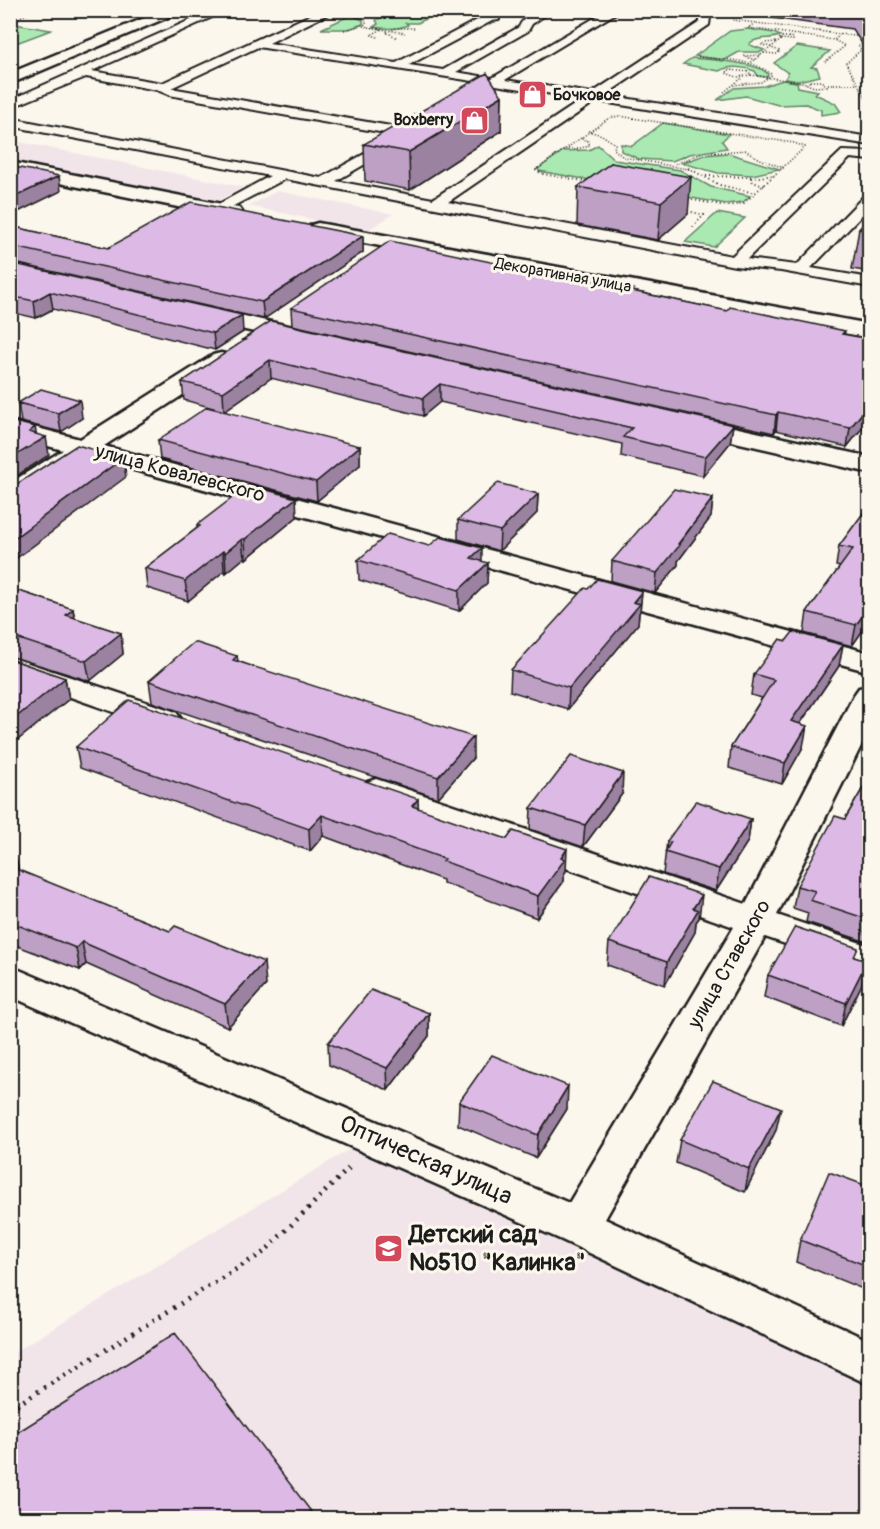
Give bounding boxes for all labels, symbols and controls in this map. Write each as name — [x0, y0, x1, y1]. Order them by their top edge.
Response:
shop icon: Бочковое — [516, 79, 548, 111]
place label: Бочковое — [553, 85, 622, 105]
shop icon: Boxberry — [458, 104, 490, 136]
place label: Boxberry — [394, 110, 453, 130]
street label: Декоративная улица — [492, 253, 633, 297]
street label: улица Ковалевского — [92, 438, 268, 508]
street label: улица Ставского — [682, 895, 776, 1034]
street label: Оптическая улица — [335, 1109, 517, 1211]
place label: Детский сад №510 "Калинка" — [407, 1220, 585, 1277]
school or university icon: Детский сад №510 "Калинка" — [372, 1232, 404, 1264]

